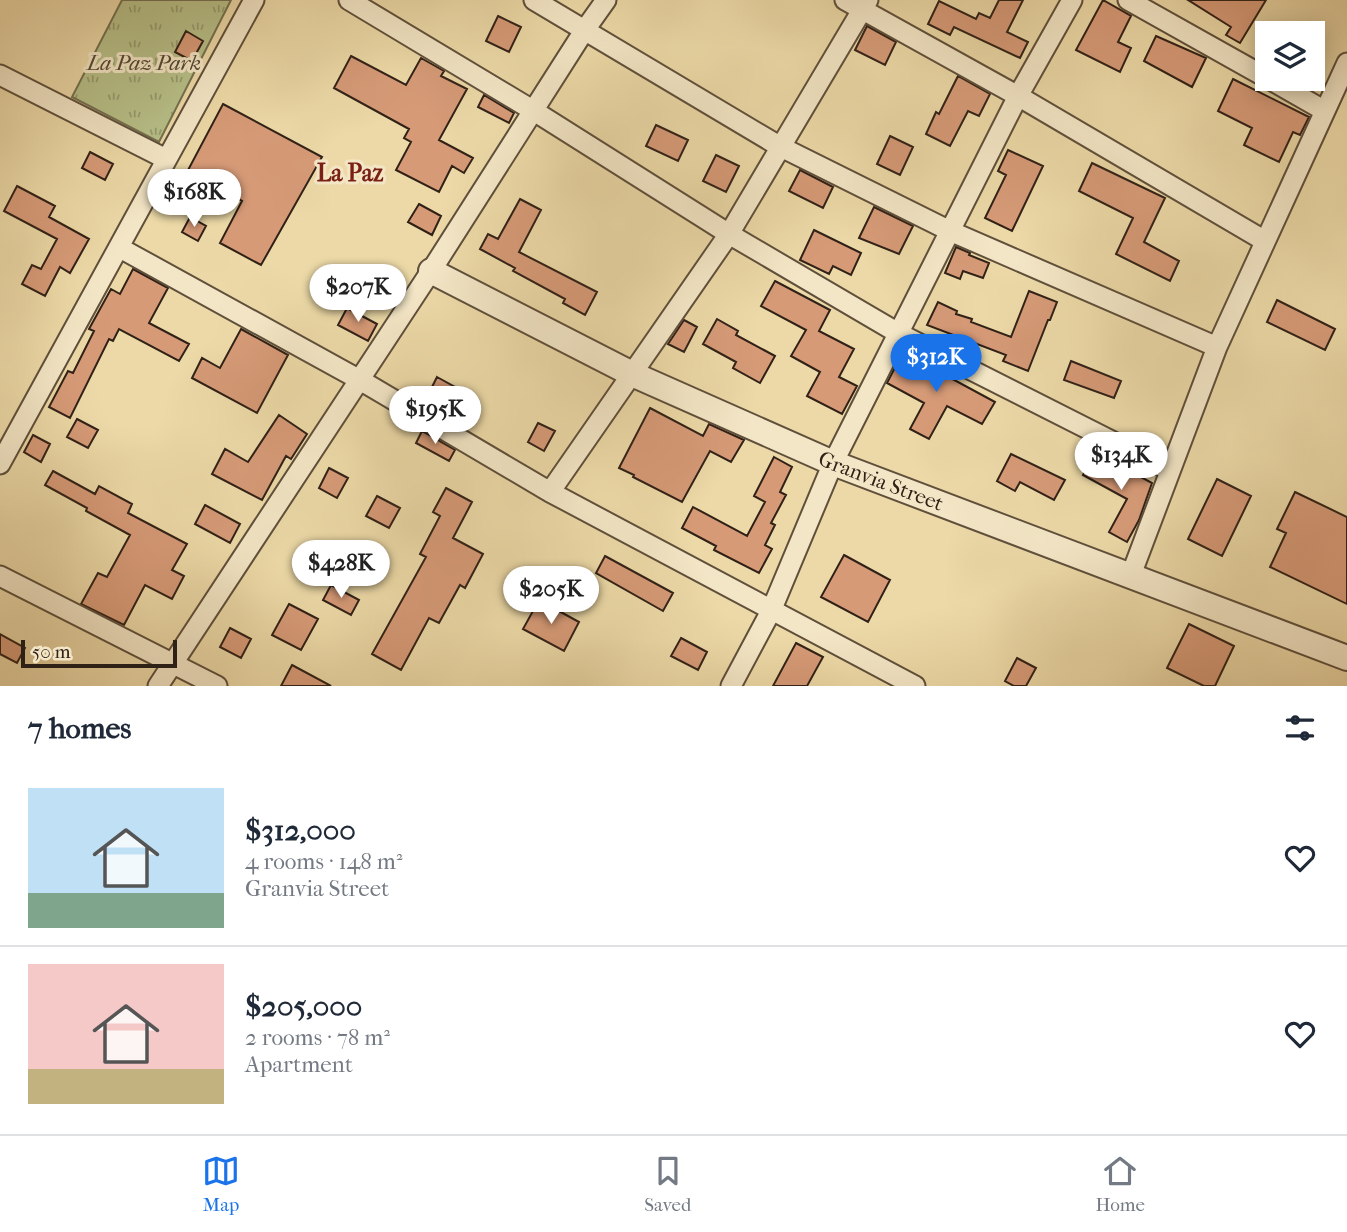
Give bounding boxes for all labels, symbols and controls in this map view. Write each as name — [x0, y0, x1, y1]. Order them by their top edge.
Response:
map controls — [1255, 21, 1325, 91]
button: layers — [1255, 21, 1325, 91]
park label: La Paz Park — [85, 51, 201, 75]
district label: La Paz — [317, 159, 384, 187]
pin: $168K — [145, 170, 243, 229]
text: $168K — [163, 178, 225, 205]
pin: $207K — [309, 264, 407, 324]
text: $207K — [326, 273, 391, 300]
pin: $312K — [887, 334, 985, 394]
text: $312K — [907, 343, 965, 370]
pin: $195K — [386, 386, 484, 446]
text: $195K — [405, 395, 465, 422]
pin: $134K — [1072, 433, 1170, 492]
text: $134K — [1091, 441, 1151, 468]
street label: Granvia Street — [815, 446, 947, 516]
pin: $428K — [292, 540, 390, 600]
text: $428K — [308, 549, 374, 576]
pin: $205K — [502, 566, 600, 626]
text: $205K — [519, 575, 583, 602]
scale bar — [21, 637, 177, 669]
text: 50 m — [32, 641, 71, 663]
icon: filters — [1281, 709, 1319, 747]
text: 7 homes — [28, 711, 131, 746]
text: $312,000 — [245, 813, 356, 848]
icon: home — [84, 816, 168, 900]
icon: heart — [1281, 839, 1319, 877]
text: 4 rooms · 148 m² — [245, 848, 402, 875]
text: Granvia Street — [245, 875, 389, 902]
text: $205,000 — [245, 989, 362, 1024]
icon: home — [84, 992, 168, 1076]
icon: heart — [1281, 1015, 1319, 1053]
text: 2 rooms · 78 m² — [245, 1024, 390, 1051]
text: Apartment — [245, 1051, 353, 1078]
tab: Map — [202, 1152, 240, 1216]
tab: Saved — [644, 1152, 691, 1216]
tab: Home — [1095, 1152, 1145, 1216]

